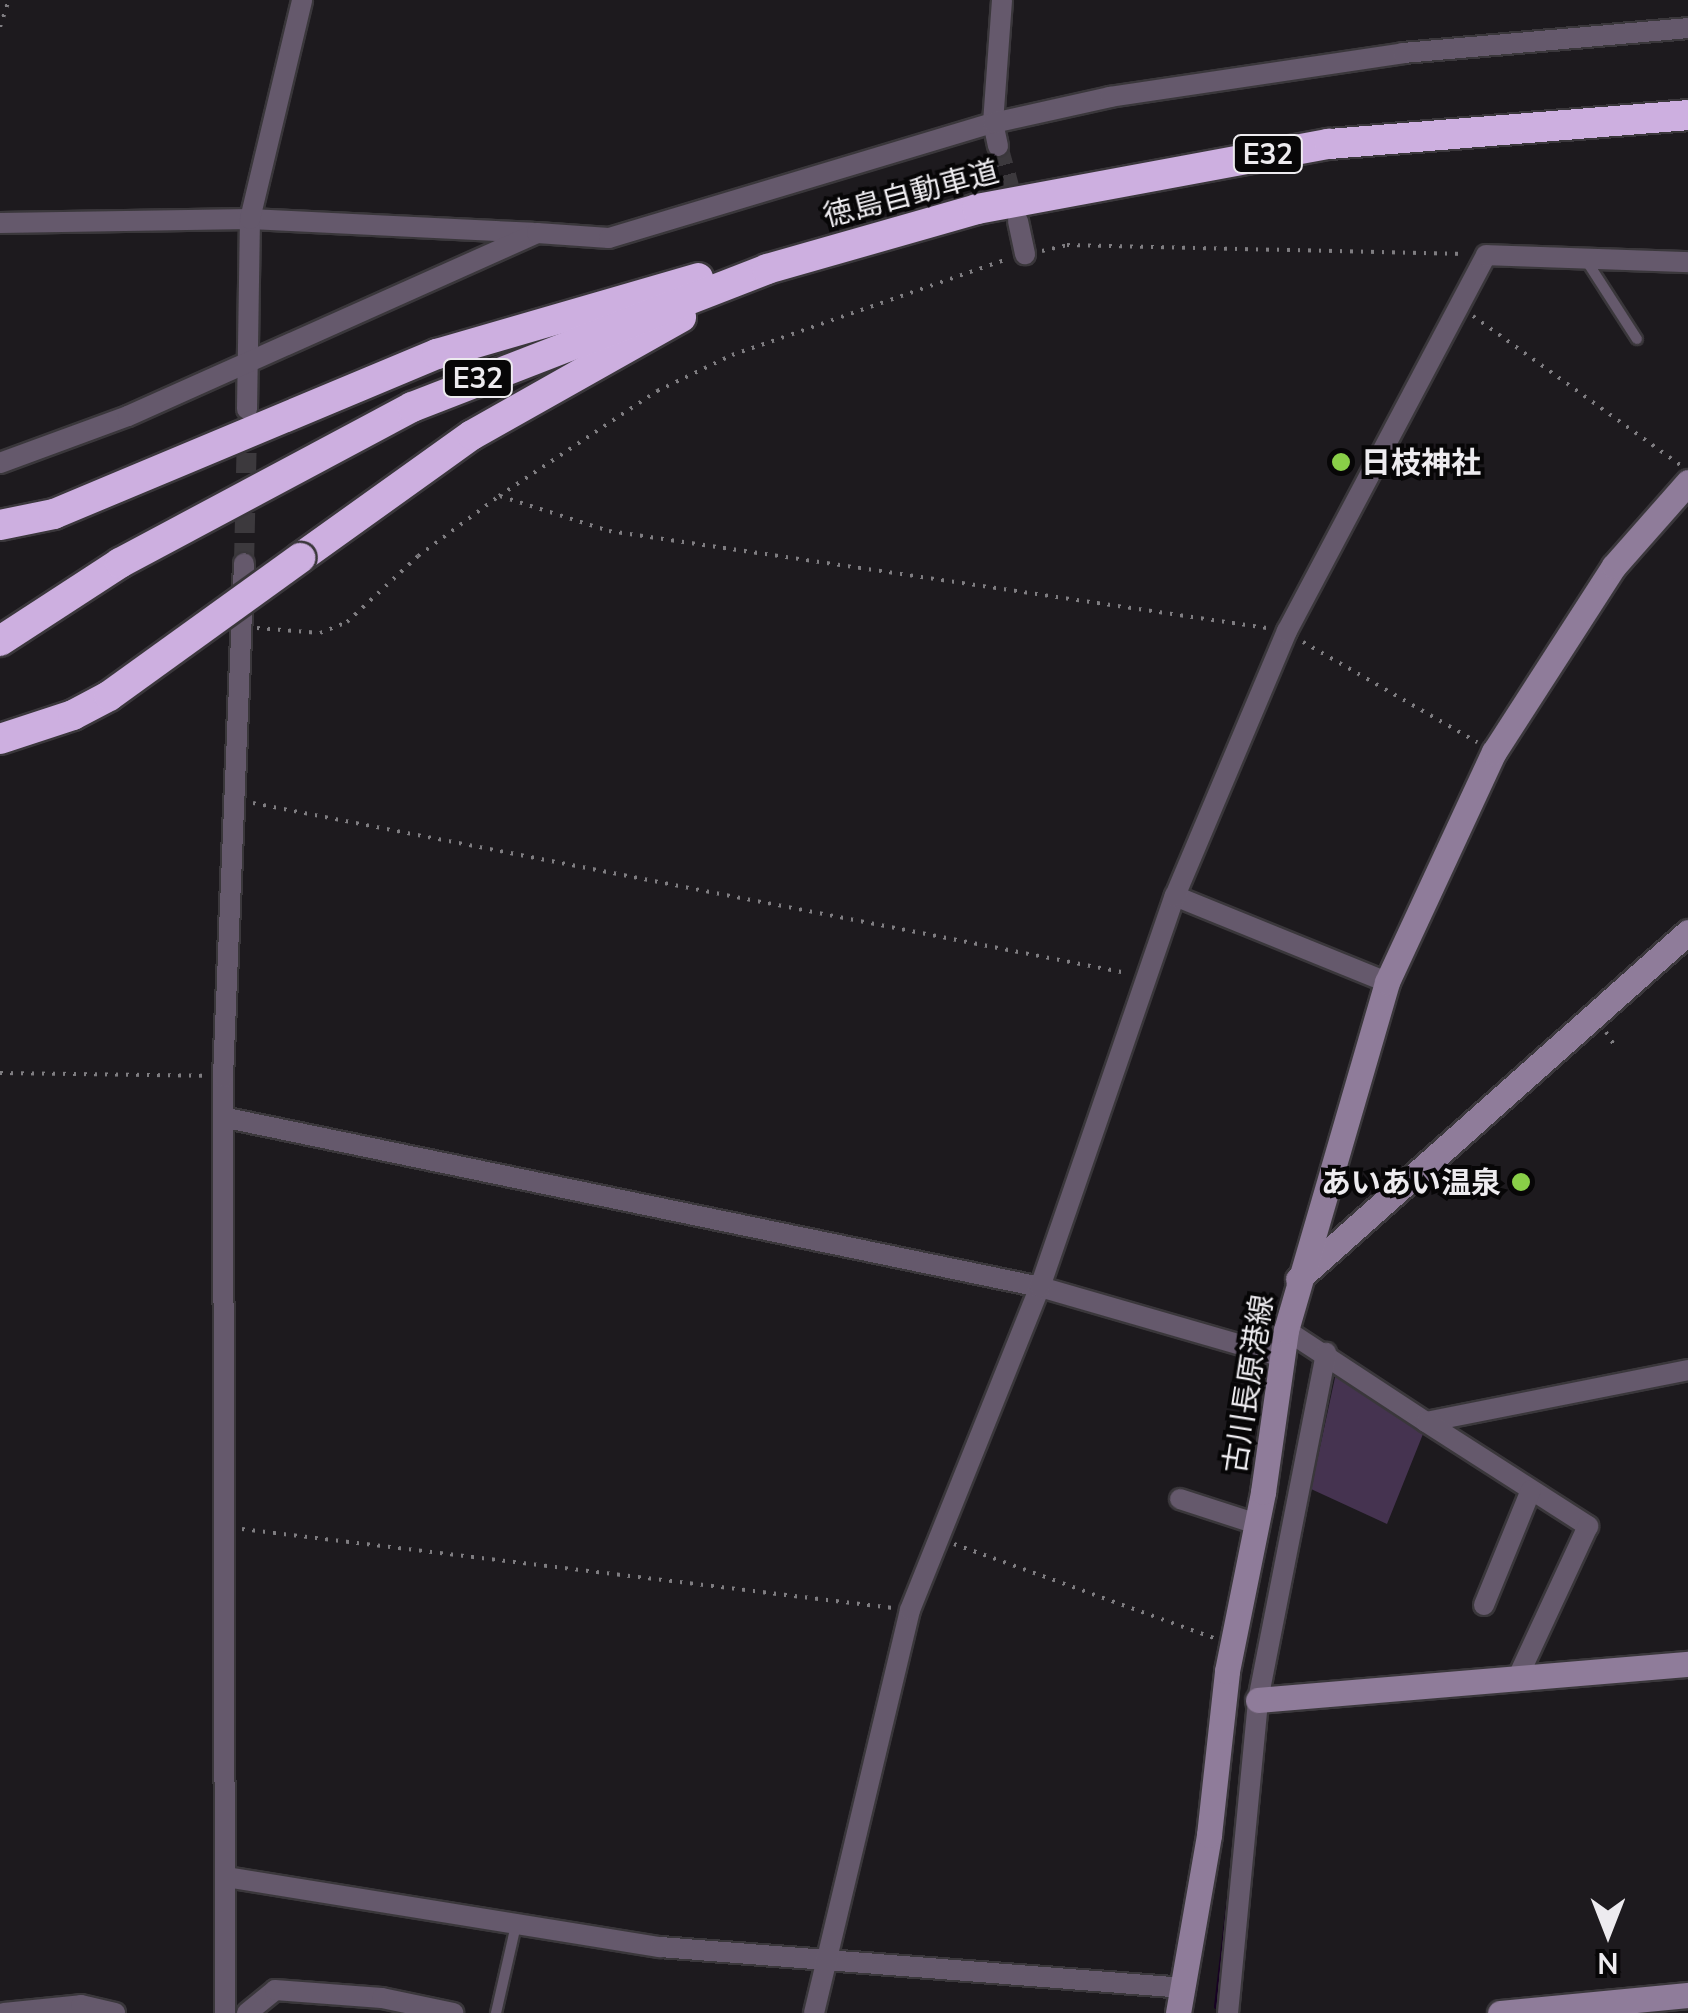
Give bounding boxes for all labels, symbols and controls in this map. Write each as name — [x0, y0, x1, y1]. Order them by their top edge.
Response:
road number: E32 — [1230, 131, 1306, 177]
street label: 徳島自動車道 — [819, 152, 1003, 234]
road number: E32 — [440, 355, 516, 401]
place label: 日枝神社 — [1361, 444, 1481, 480]
marker: 日枝神社 — [1330, 451, 1352, 473]
place label: あいあい温泉 — [1321, 1164, 1501, 1200]
marker: あいあい温泉 — [1510, 1171, 1532, 1193]
street label: 古川長原港線 — [1216, 1292, 1280, 1476]
north arrow — [1558, 1883, 1658, 1983]
text: N — [1597, 1946, 1619, 1981]

